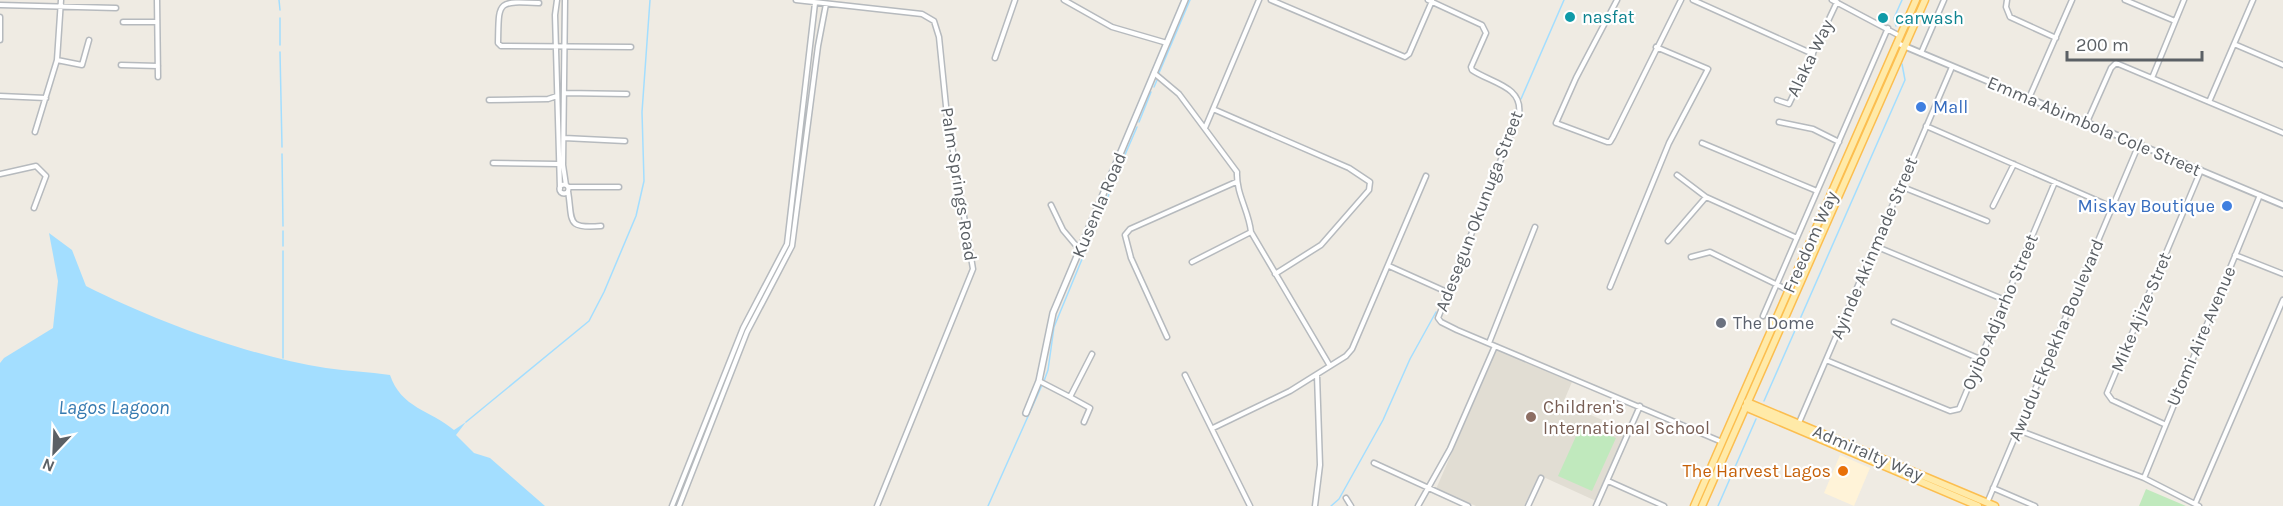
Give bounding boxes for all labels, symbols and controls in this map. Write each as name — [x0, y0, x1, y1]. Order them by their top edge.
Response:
place label: nasfat — [1582, 6, 1635, 28]
place label: carwash — [1895, 7, 1964, 29]
marker: nasfat — [1563, 10, 1577, 24]
marker: carwash — [1876, 11, 1890, 25]
street label: Alaka Way — [1782, 15, 1838, 100]
scale bar — [2067, 24, 2202, 62]
text: 200 m — [2076, 34, 2129, 56]
street label: Emma Abimbola Cole Street — [1984, 71, 2204, 181]
place label: Mall — [1933, 96, 1968, 118]
marker: Mall — [1914, 100, 1928, 114]
street label: Palm Springs Road — [936, 105, 982, 263]
street label: Adesegun Okunuga Street — [1431, 107, 1528, 315]
street label: Kusenla Road — [1067, 149, 1131, 261]
street label: Ayinde Akinmade Street — [1826, 153, 1922, 342]
street label: Freedom Way — [1778, 187, 1843, 297]
place label: Miskay Boutique — [2078, 195, 2215, 217]
marker: Miskay Boutique — [2220, 199, 2234, 213]
street label: Oyibo Adjarho Street — [1957, 230, 2043, 393]
street label: Awudu Ekpekha Boulevard — [2003, 236, 2109, 444]
street label: Mike Ajize Stret — [2106, 249, 2176, 375]
street label: Utomi Aire Avenue — [2162, 263, 2240, 409]
place label: The Dome — [1733, 312, 1814, 334]
marker: The Dome — [1714, 316, 1728, 330]
water label: Lagos Lagoon — [58, 396, 170, 419]
place label: Children's International School — [1543, 396, 1710, 439]
marker: Children's International School — [1524, 410, 1538, 424]
street label: Admiralty Way — [1809, 420, 1927, 486]
north arrow — [24, 422, 84, 482]
text: N — [39, 454, 57, 476]
place label: The Harvest Lagos — [1683, 460, 1831, 482]
marker: The Harvest Lagos — [1836, 464, 1850, 478]

